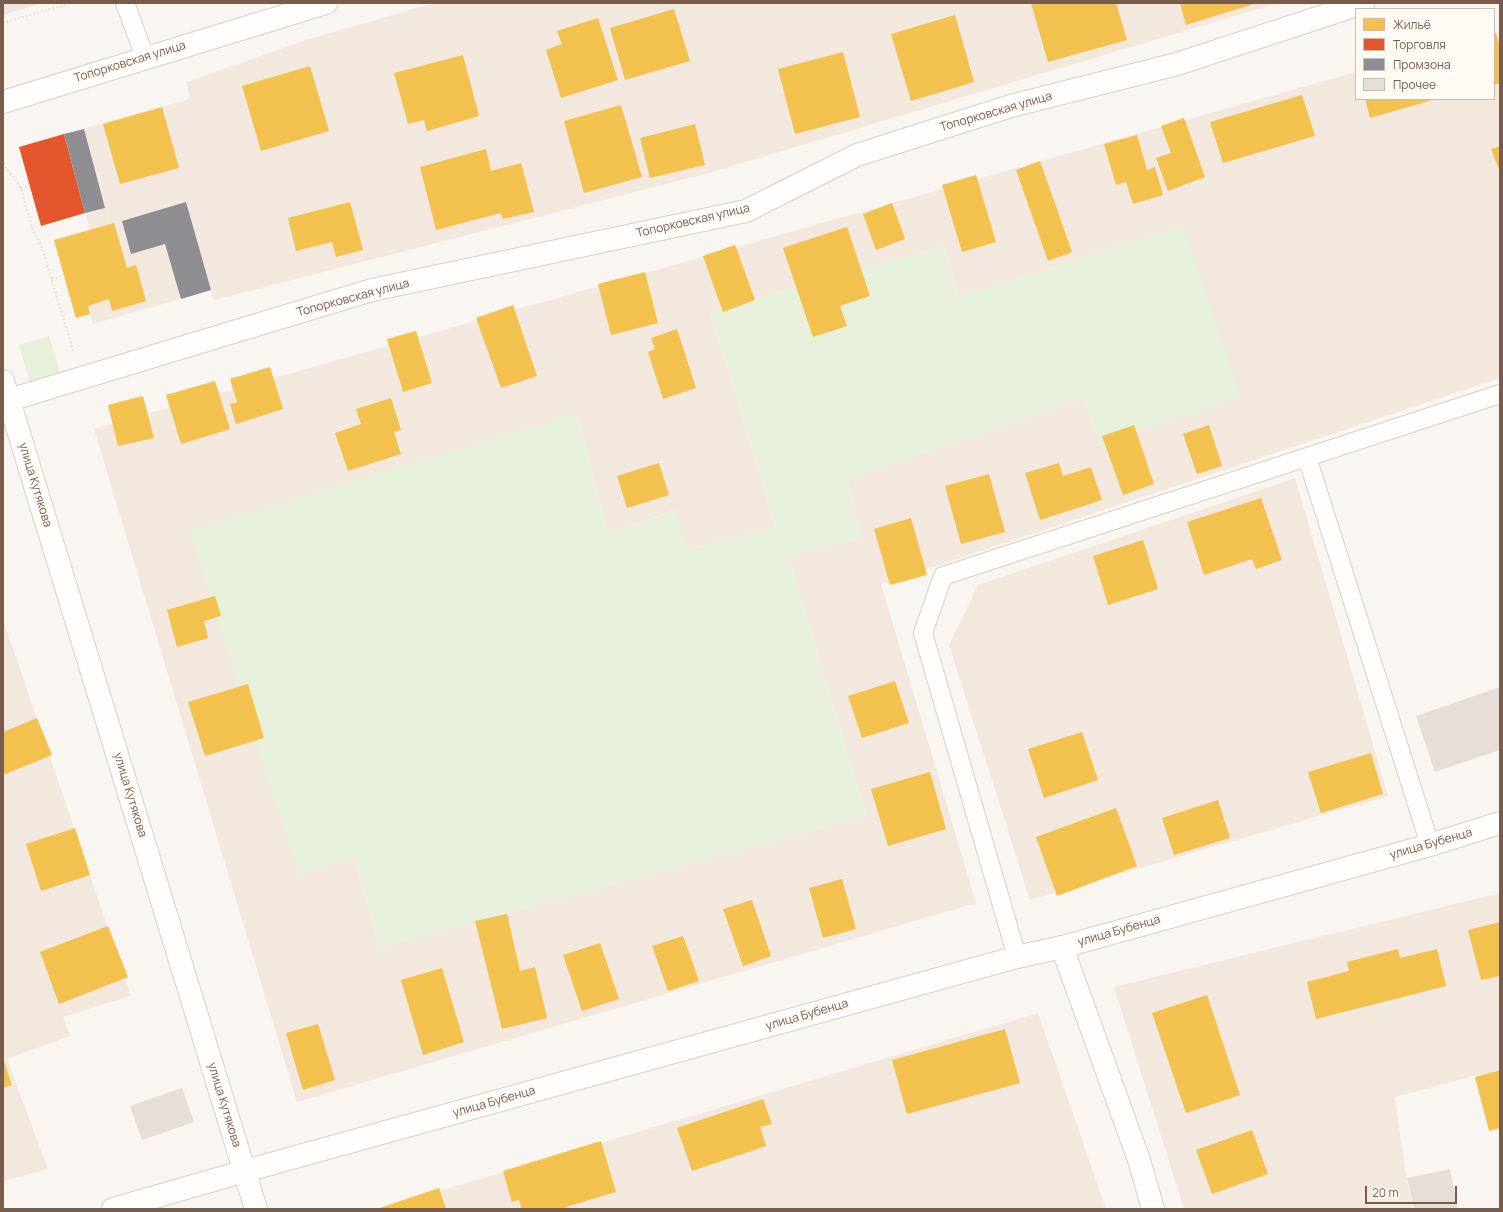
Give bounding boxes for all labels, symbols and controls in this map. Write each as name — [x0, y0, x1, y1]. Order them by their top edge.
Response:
legend — [1355, 8, 1495, 100]
text: Жильё — [1393, 16, 1431, 33]
text: Торговля — [1393, 36, 1446, 53]
street label: Топорковская улица — [72, 38, 188, 86]
text: Промзона — [1393, 56, 1451, 73]
text: Прочее — [1393, 76, 1436, 93]
street label: Топорковская улица — [938, 89, 1054, 135]
street label: Топорковская улица — [635, 201, 751, 241]
street label: Топорковская улица — [295, 276, 411, 320]
street label: улица Кутякова — [15, 441, 55, 529]
street label: улица Кутякова — [110, 751, 150, 839]
street label: улица Бубенца — [1388, 825, 1474, 863]
street label: улица Бубенца — [1076, 912, 1162, 950]
street label: улица Бубенца — [764, 996, 850, 1034]
street label: улица Кутякова — [204, 1061, 244, 1149]
street label: улица Бубенца — [451, 1083, 537, 1121]
scale bar — [1367, 1178, 1459, 1204]
text: 20 m — [1372, 1184, 1399, 1201]

